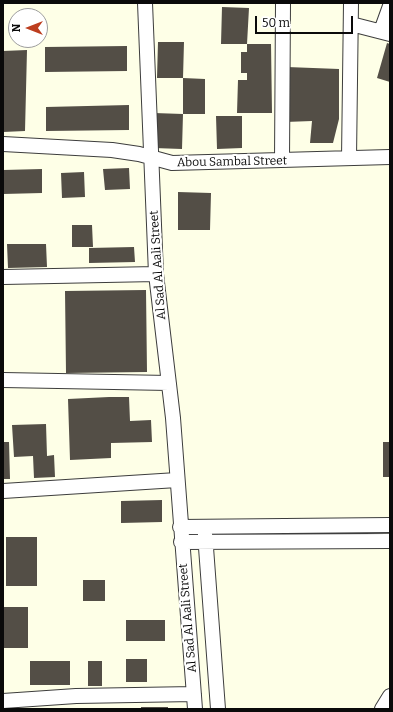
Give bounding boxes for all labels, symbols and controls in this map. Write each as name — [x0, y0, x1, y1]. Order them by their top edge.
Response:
north arrow — [8, 8, 48, 48]
scale bar — [257, 8, 355, 34]
text: 50 m — [262, 16, 290, 30]
text: N — [10, 24, 23, 32]
street label: Abou Sambal Street — [177, 154, 287, 170]
street label: Al Sad Al Aali Street — [147, 210, 169, 320]
street label: Al Sad Al Aali Street — [176, 563, 200, 673]

